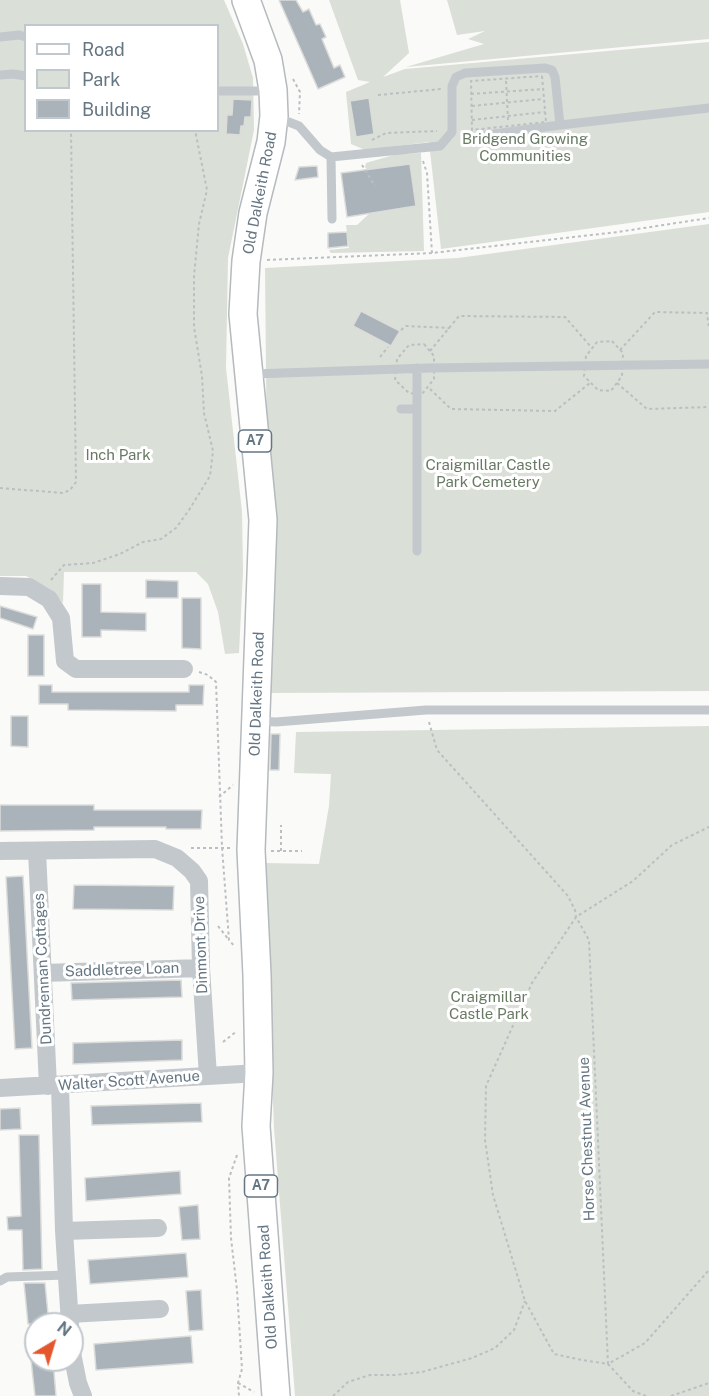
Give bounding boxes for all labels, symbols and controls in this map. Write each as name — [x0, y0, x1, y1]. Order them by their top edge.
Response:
legend — [24, 24, 219, 132]
text: Road — [82, 39, 125, 60]
text: Park — [82, 69, 120, 90]
text: Building — [82, 99, 151, 120]
street label: Old Dalkeith Road — [239, 130, 281, 256]
park label: Bridgend Growing Communities — [462, 130, 588, 165]
road number: A7 — [238, 430, 272, 452]
park label: Inch Park — [85, 446, 151, 464]
park label: Craigmillar Castle Park Cemetery — [426, 456, 550, 491]
street label: Old Dalkeith Road — [246, 631, 268, 757]
street label: Dundrennan Cottages — [30, 893, 56, 1045]
street label: Dinmont Drive — [190, 896, 212, 994]
street label: Saddletree Loan — [64, 959, 180, 981]
park label: Craigmillar Castle Park — [449, 988, 529, 1023]
street label: Horse Chestnut Avenue — [575, 1057, 599, 1221]
street label: Walter Scott Avenue — [58, 1067, 200, 1095]
road number: A7 — [244, 1175, 278, 1197]
street label: Old Dalkeith Road — [255, 1224, 281, 1350]
north arrow — [24, 1312, 84, 1372]
text: N — [53, 1318, 75, 1340]

